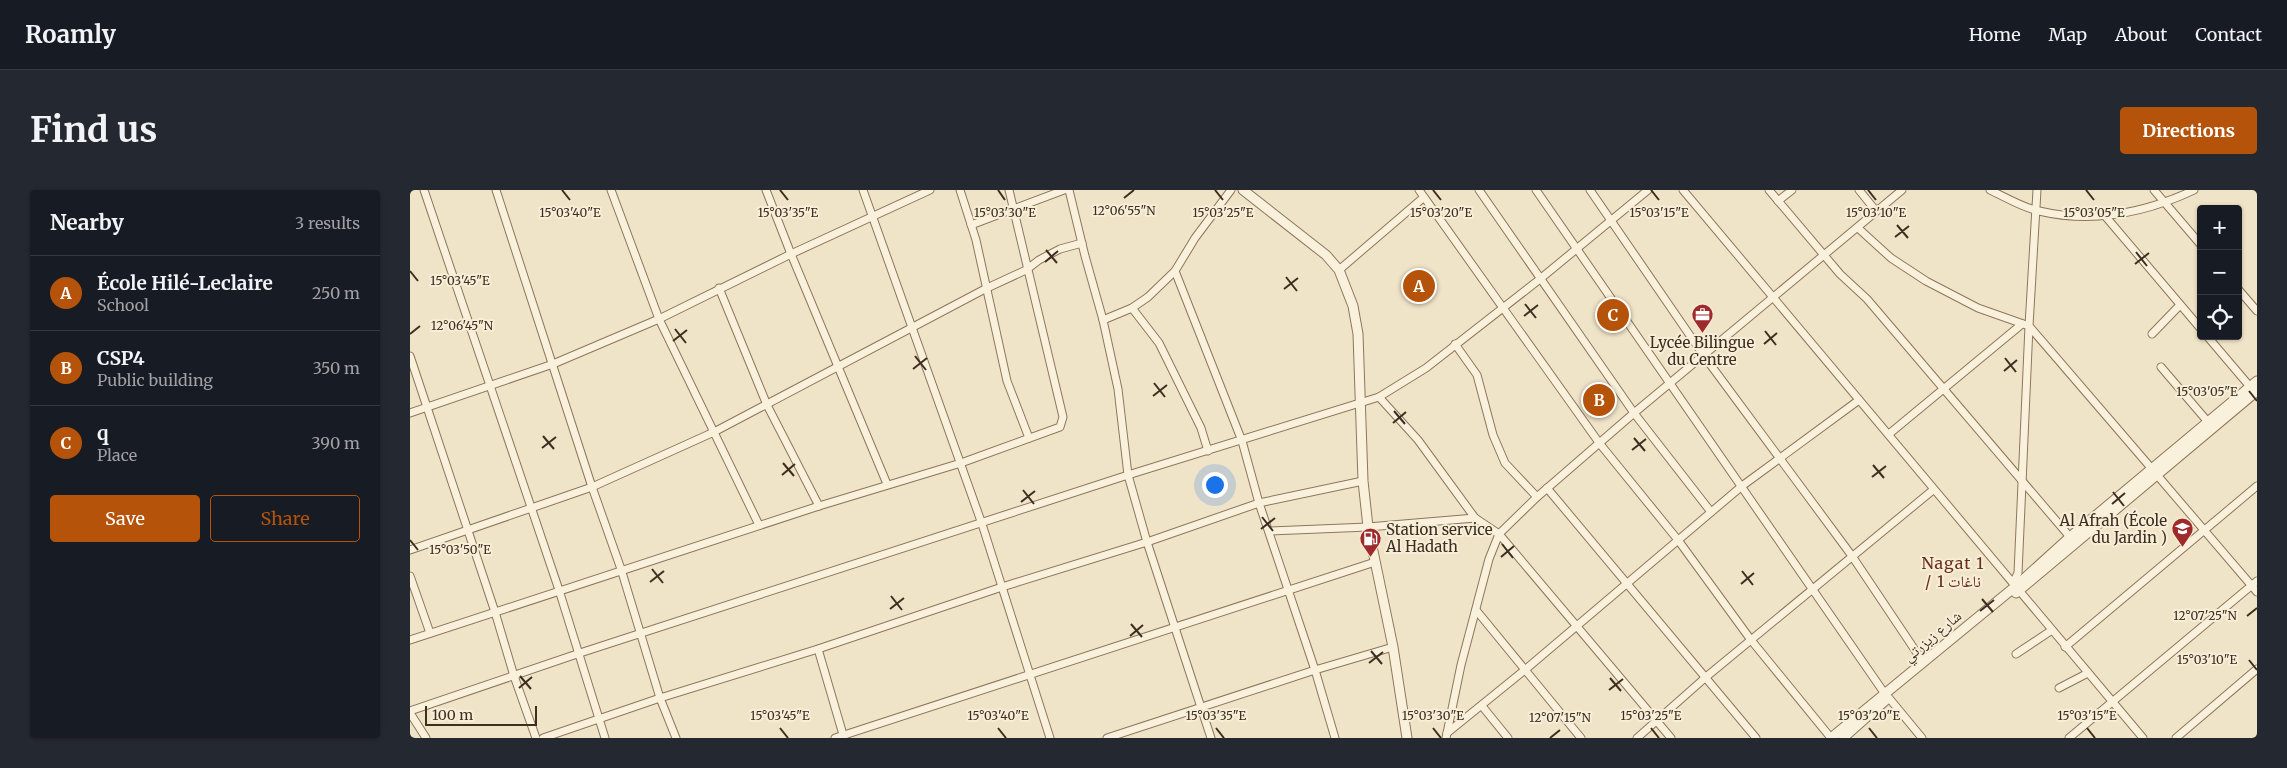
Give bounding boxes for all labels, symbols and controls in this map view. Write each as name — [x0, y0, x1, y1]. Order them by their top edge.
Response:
text: Roamly — [25, 19, 116, 50]
text: Home — [1969, 23, 2021, 46]
text: Map — [2049, 23, 2087, 46]
text: About — [2115, 23, 2167, 46]
text: Contact — [2195, 23, 2262, 46]
button: Directions — [2120, 107, 2257, 154]
text: Find us — [30, 108, 157, 152]
text: 12°06'55"N — [1093, 203, 1156, 218]
text: 15°03'40"E — [539, 205, 601, 220]
text: 15°03'35"E — [758, 205, 819, 220]
text: 15°03'30"E — [974, 205, 1036, 220]
text: 15°03'25"E — [1193, 205, 1254, 220]
text: 15°03'20"E — [1410, 205, 1472, 220]
text: 15°03'15"E — [1629, 205, 1689, 220]
text: 15°03'10"E — [1846, 205, 1906, 220]
text: 15°03'05"E — [2063, 205, 2125, 220]
map controls — [2197, 205, 2242, 340]
button: + — [2197, 205, 2242, 250]
text: Nearby — [50, 209, 124, 236]
text: 3 results — [295, 213, 360, 233]
button: − — [2197, 250, 2242, 295]
pin: A — [1403, 267, 1435, 305]
text: École Hilé-Leclaire — [97, 271, 273, 295]
text: 15°03'45"E — [430, 273, 490, 288]
text: A — [60, 283, 72, 303]
text: 250 m — [312, 283, 360, 303]
text: School — [97, 295, 149, 315]
button: locate — [2197, 295, 2242, 340]
pin: C — [1597, 296, 1629, 334]
office icon: Lycée Bilingue du Centre — [1690, 302, 1714, 333]
text: 12°06'45"N — [431, 318, 494, 333]
place label: Lycée Bilingue du Centre — [1650, 333, 1754, 369]
text: CSP4 — [97, 346, 145, 370]
text: B — [60, 358, 72, 378]
text: 350 m — [313, 358, 360, 378]
text: Public building — [97, 370, 213, 390]
pin: B — [1583, 381, 1615, 419]
text: 15°03'05"E — [2176, 384, 2238, 399]
text: q — [97, 421, 109, 445]
text: C — [61, 433, 71, 453]
text: 390 m — [312, 433, 360, 453]
text: Place — [97, 445, 137, 465]
your location — [1202, 472, 1228, 498]
button: Save — [50, 495, 200, 542]
button: Share — [210, 495, 360, 542]
place label: Al Afrah (École du Jardin ) — [2059, 510, 2167, 547]
school or university icon: Al Afrah (École du Jardin ) — [2171, 517, 2195, 548]
place label: Station service Al Hadath — [1385, 520, 1493, 556]
fuel station icon: Station service Al Hadath — [1358, 526, 1382, 557]
text: 15°03'50"E — [429, 542, 491, 557]
district label: Nagat 1 / ناغات 1 — [1921, 553, 1985, 591]
street label: شارع زيزرتي — [1899, 606, 1967, 668]
text: 12°07'25"N — [2173, 608, 2237, 623]
text: 15°03'10"E — [2177, 652, 2237, 667]
scale bar — [425, 703, 538, 726]
text: 100 m — [432, 706, 473, 724]
text: 15°03'45"E — [750, 708, 810, 723]
text: 15°03'40"E — [967, 708, 1029, 723]
text: 15°03'35"E — [1186, 708, 1247, 723]
text: 15°03'30"E — [1402, 708, 1464, 723]
text: 15°03'25"E — [1621, 708, 1682, 723]
text: 15°03'20"E — [1838, 708, 1900, 723]
text: 15°03'15"E — [2057, 708, 2117, 723]
text: 12°07'15"N — [1529, 710, 1592, 725]

